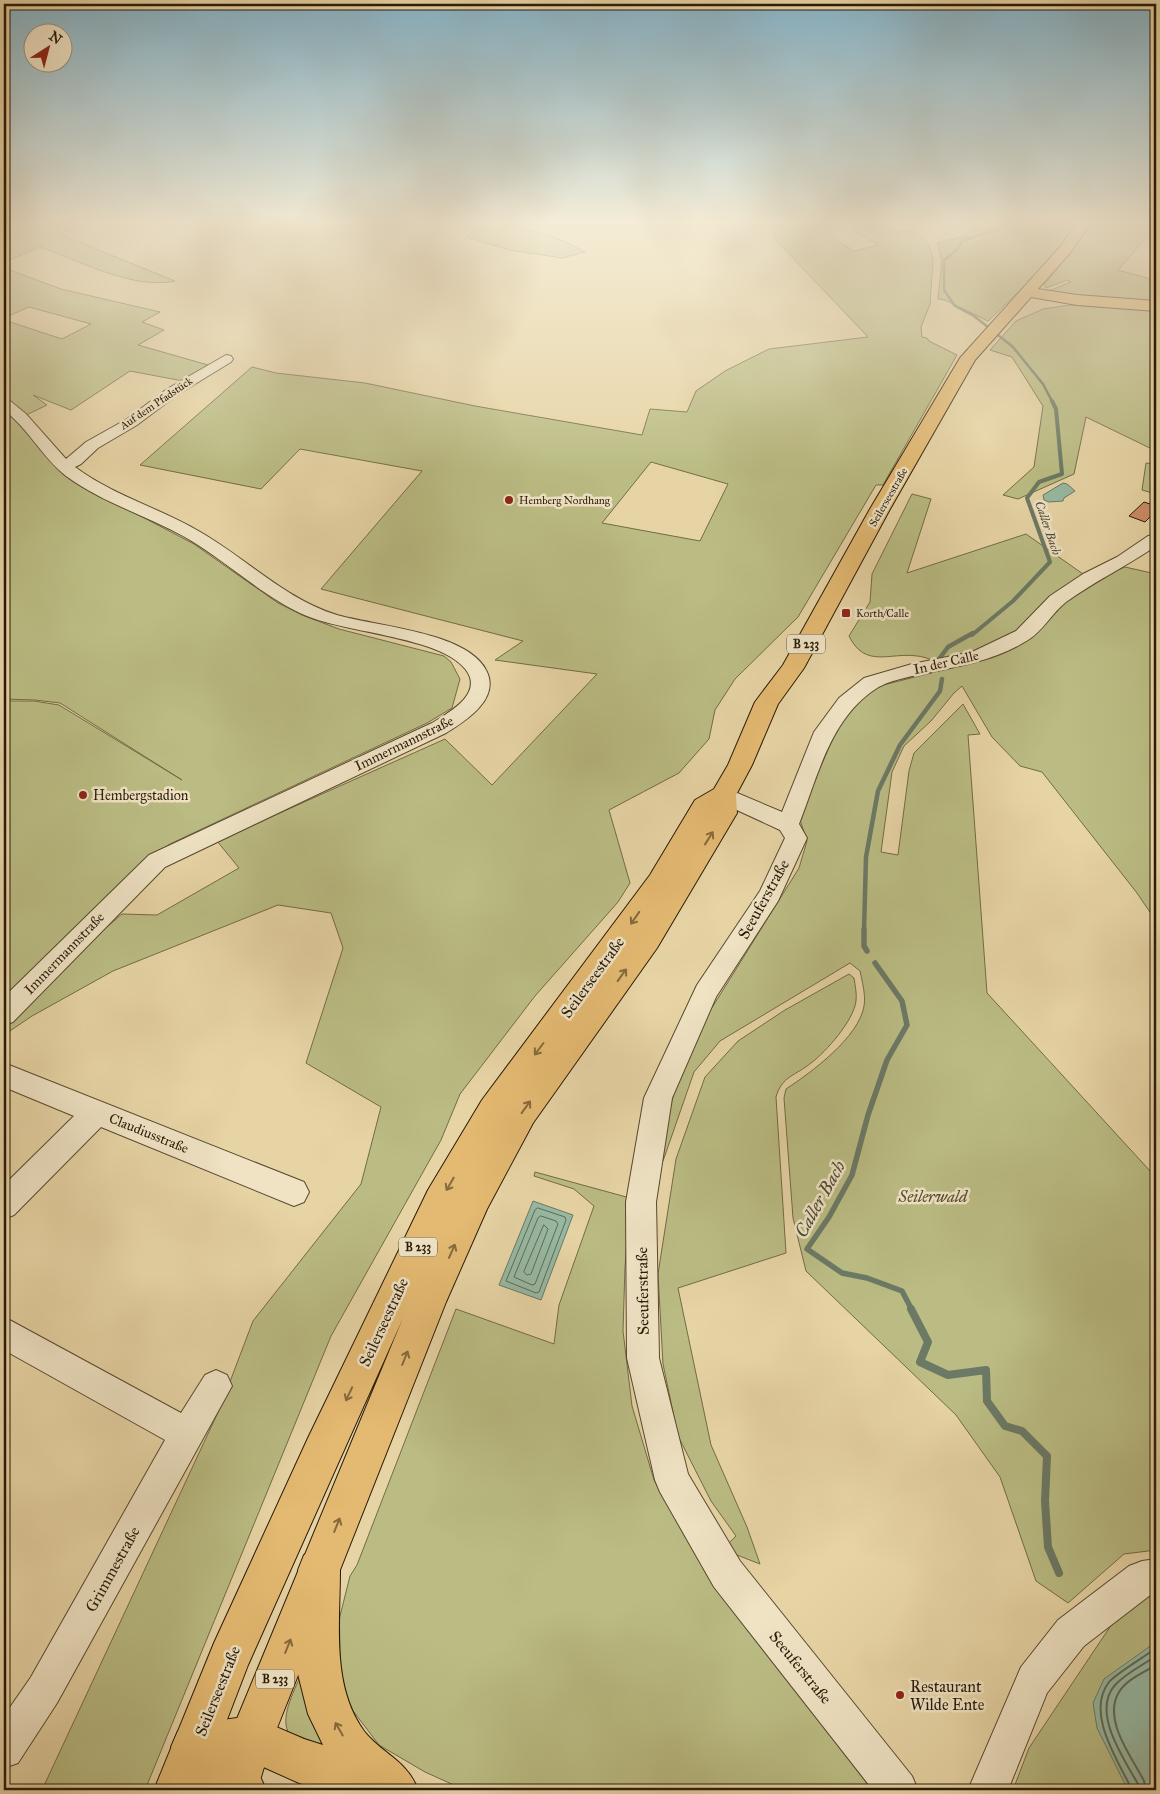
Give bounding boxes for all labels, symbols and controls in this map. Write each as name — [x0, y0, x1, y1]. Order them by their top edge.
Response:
north arrow — [22, 22, 72, 72]
text: N — [46, 28, 65, 48]
street label: Auf dem Pfadstück — [117, 374, 196, 433]
street label: Seilerseestraße — [866, 465, 911, 529]
marker: Hemberg Nordhang — [503, 494, 515, 506]
place label: Hemberg Nordhang — [519, 494, 611, 507]
water label: Caller Bach — [1032, 499, 1064, 557]
marker: Korth/Calle — [840, 607, 852, 619]
place label: Korth/Calle — [856, 607, 909, 620]
road number: B 233 — [787, 634, 825, 654]
street label: In der Calle — [912, 647, 981, 678]
street label: Immermannstraße — [352, 712, 456, 775]
place label: Hembergstadion — [93, 787, 189, 804]
marker: Hembergstadion — [77, 789, 89, 801]
one-way arrow — [704, 831, 714, 845]
street label: Seeuferstraße — [734, 856, 793, 942]
street label: Immermannstraße — [21, 909, 108, 998]
one-way arrow — [630, 910, 640, 924]
street label: Seilerseestraße — [557, 933, 628, 1022]
one-way arrow — [617, 968, 627, 982]
one-way arrow — [533, 1042, 544, 1055]
one-way arrow — [521, 1100, 532, 1114]
street label: Claudiusstraße — [107, 1110, 191, 1157]
water label: Caller Bach — [790, 1157, 850, 1241]
one-way arrow — [444, 1177, 454, 1191]
park label: Seilerwald — [898, 1187, 969, 1206]
road number: B 233 — [399, 1238, 437, 1256]
one-way arrow — [447, 1243, 457, 1258]
street label: Seeuferstraße — [632, 1246, 653, 1335]
street label: Seilerseestraße — [355, 1275, 412, 1370]
one-way arrow — [401, 1351, 411, 1366]
one-way arrow — [344, 1386, 354, 1401]
one-way arrow — [333, 1518, 342, 1533]
street label: Grimmestraße — [81, 1523, 144, 1615]
street label: Seeuferstraße — [765, 1627, 836, 1708]
one-way arrow — [284, 1639, 293, 1655]
street label: Seilerseestraße — [191, 1643, 244, 1739]
road number: B 233 — [256, 1670, 294, 1688]
place label: Restaurant Wilde Ente — [910, 1677, 985, 1714]
marker: Restaurant Wilde Ente — [894, 1689, 906, 1701]
one-way arrow — [334, 1722, 344, 1737]

